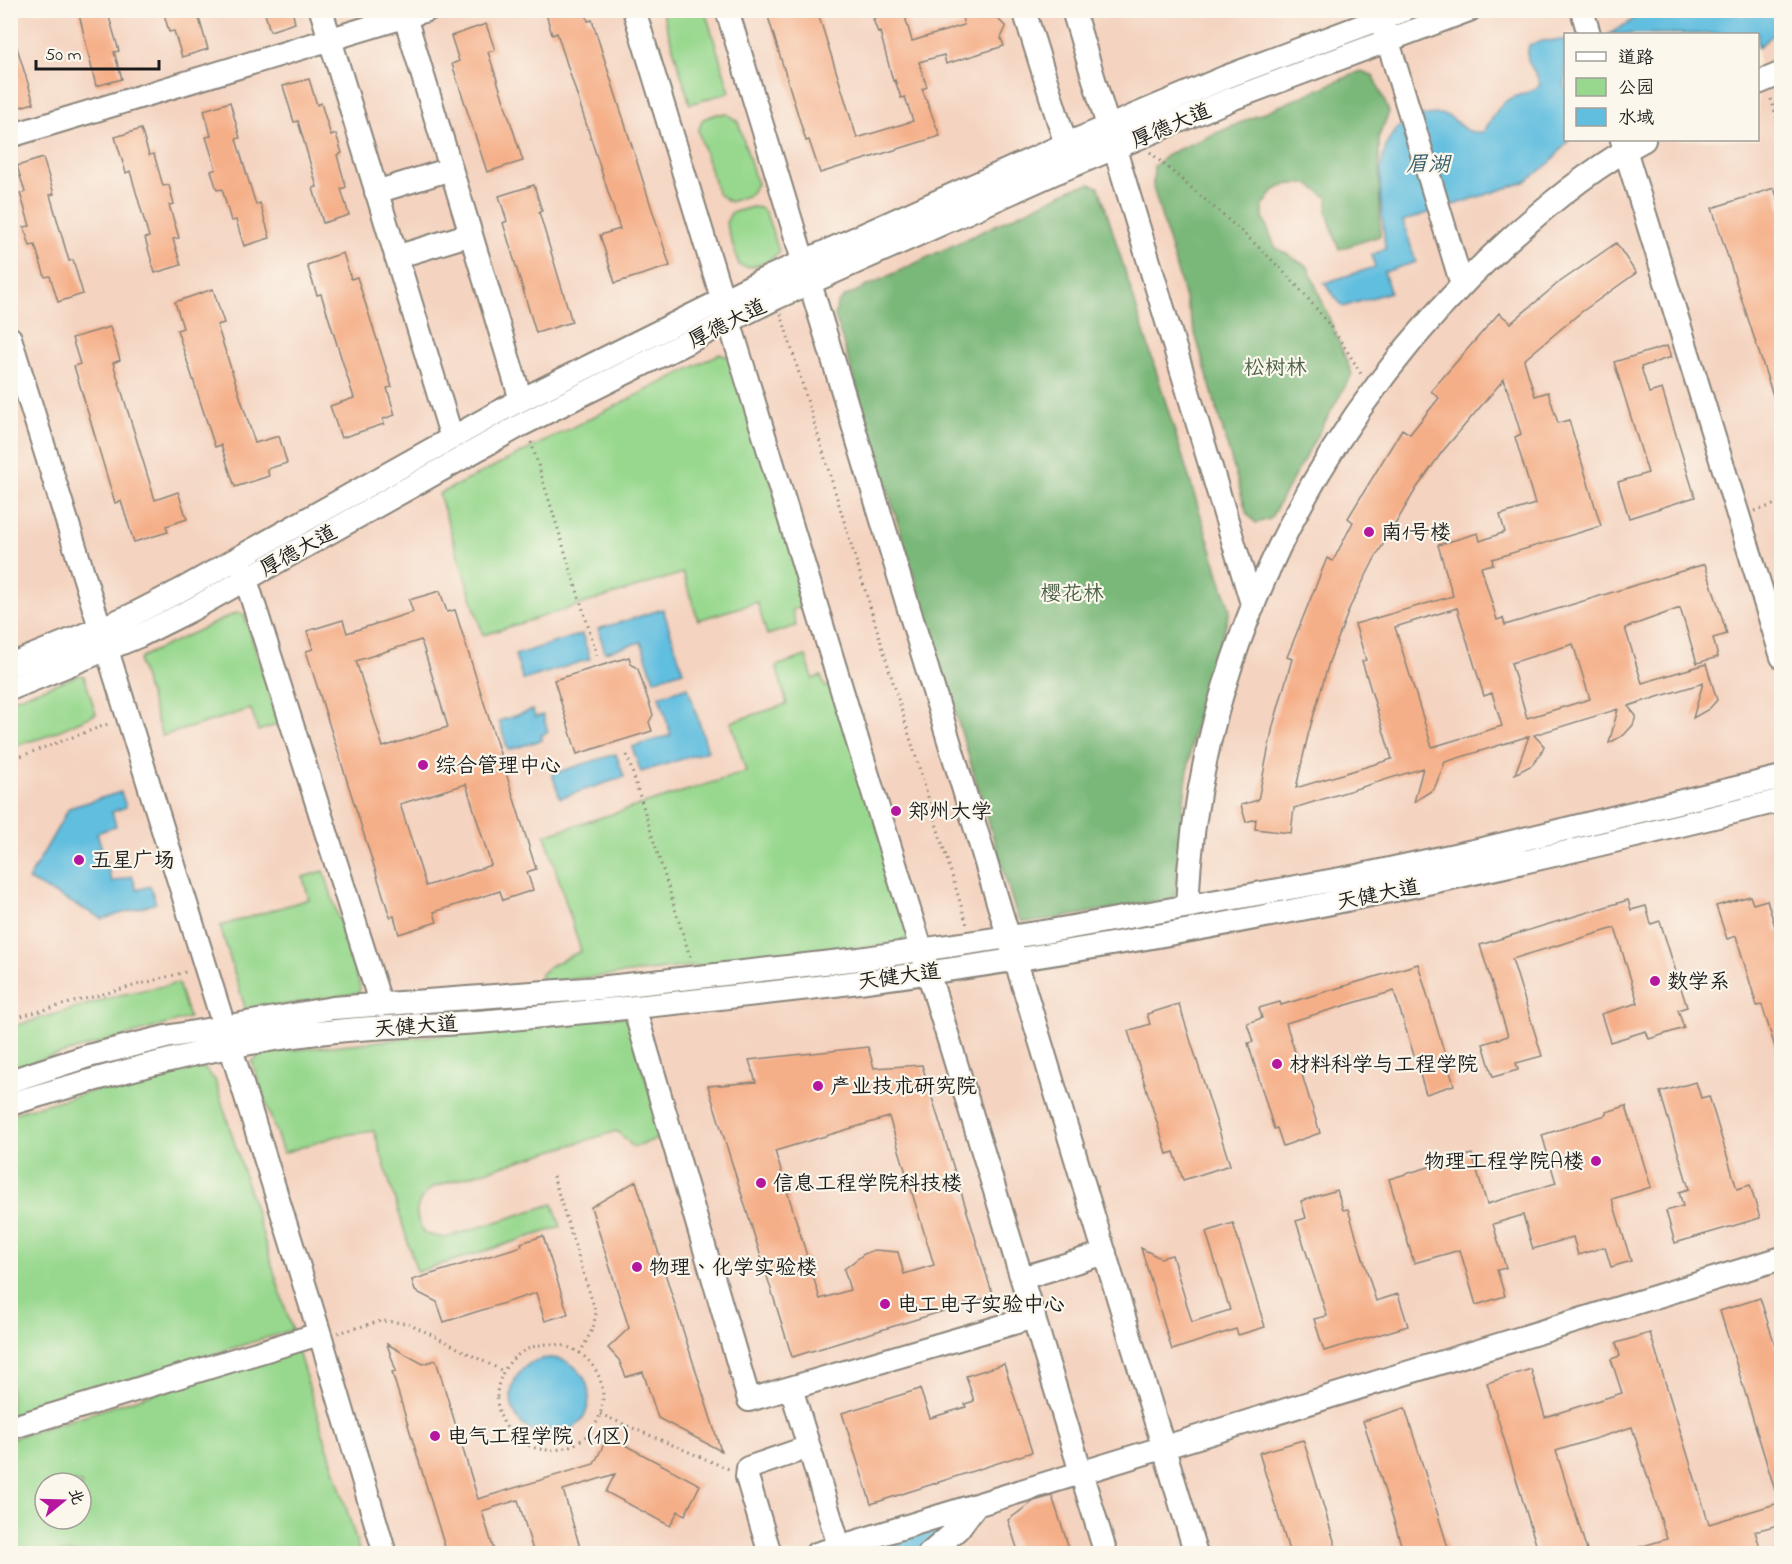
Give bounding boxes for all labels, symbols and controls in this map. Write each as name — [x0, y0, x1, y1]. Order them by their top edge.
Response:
scale bar — [36, 33, 159, 71]
legend — [1564, 33, 1759, 141]
text: 50 m — [45, 43, 82, 69]
text: 道路 — [1618, 46, 1654, 72]
text: 公园 — [1618, 76, 1654, 102]
street label: 厚德大道 — [1127, 97, 1216, 157]
text: 水域 — [1618, 106, 1654, 132]
water label: 眉湖 — [1406, 150, 1452, 182]
street label: 厚德大道 — [684, 292, 772, 357]
park label: 松树林 — [1244, 354, 1307, 384]
street label: 厚德大道 — [255, 518, 343, 585]
place label: 南1号楼 — [1381, 519, 1451, 549]
marker: 南1号楼 — [1362, 525, 1376, 539]
park label: 樱花林 — [1041, 580, 1104, 610]
place label: 综合管理中心 — [435, 752, 561, 782]
marker: 综合管理中心 — [416, 758, 430, 772]
place label: 郑州大学 — [908, 798, 992, 828]
marker: 郑州大学 — [889, 804, 903, 818]
place label: 五星广场 — [91, 847, 175, 877]
marker: 五星广场 — [72, 853, 86, 867]
street label: 天健大道 — [1334, 873, 1422, 919]
street label: 天健大道 — [856, 957, 943, 999]
place label: 数学系 — [1667, 968, 1730, 998]
marker: 数学系 — [1648, 974, 1662, 988]
street label: 天健大道 — [373, 1010, 459, 1046]
place label: 材料科学与工程学院 — [1289, 1051, 1478, 1081]
marker: 材料科学与工程学院 — [1270, 1057, 1284, 1071]
place label: 产业技术研究院 — [830, 1073, 977, 1103]
marker: 产业技术研究院 — [811, 1079, 825, 1093]
place label: 物理工程学院A楼 — [1424, 1148, 1584, 1178]
marker: 物理工程学院A楼 — [1589, 1154, 1603, 1168]
place label: 信息工程学院科技楼 — [773, 1170, 962, 1200]
marker: 信息工程学院科技楼 — [754, 1176, 768, 1190]
place label: 物理、化学实验楼 — [649, 1254, 817, 1284]
marker: 物理、化学实验楼 — [630, 1260, 644, 1274]
place label: 电工电子实验中心 — [897, 1291, 1065, 1321]
marker: 电工电子实验中心 — [878, 1297, 892, 1311]
place label: 电气工程学院（1区） — [447, 1423, 643, 1453]
marker: 电气工程学院（1区） — [428, 1429, 442, 1443]
north arrow — [33, 1471, 93, 1531]
text: 北 — [61, 1485, 89, 1508]

